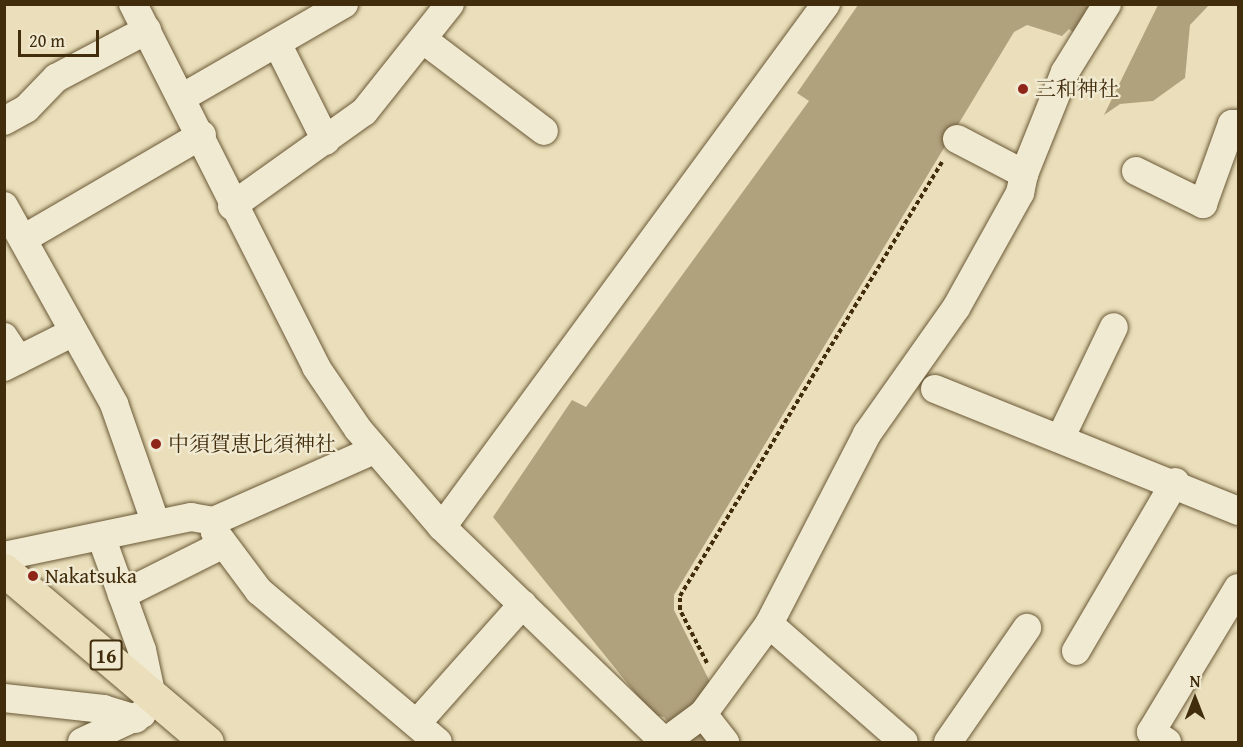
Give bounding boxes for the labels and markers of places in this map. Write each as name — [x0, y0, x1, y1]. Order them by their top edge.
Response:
place label: 三和神社 — [1035, 76, 1119, 102]
marker: 三和神社 — [1016, 82, 1030, 96]
place label: 中須賀恵比須神社 — [168, 431, 336, 457]
marker: 中須賀恵比須神社 — [149, 437, 163, 451]
place label: Nakatsuka — [45, 563, 137, 589]
marker: Nakatsuka — [26, 569, 40, 583]

